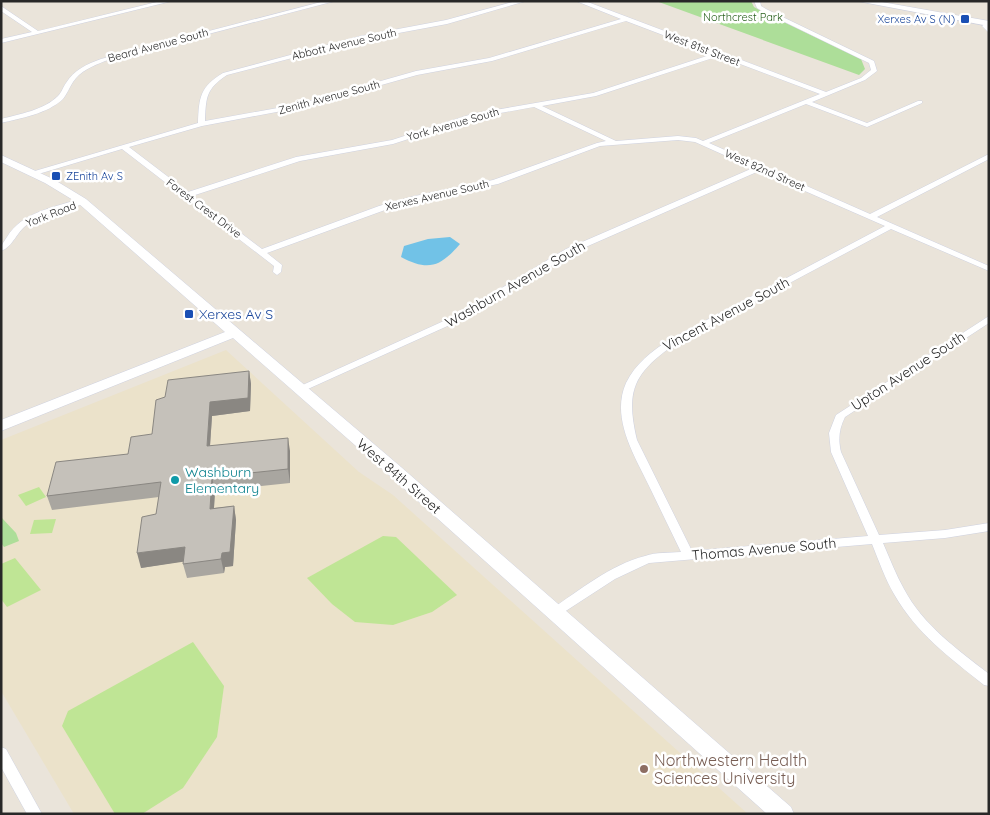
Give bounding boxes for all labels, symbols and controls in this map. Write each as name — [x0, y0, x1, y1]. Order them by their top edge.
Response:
park label: Northcrest Park — [703, 10, 783, 24]
place label: Xerxes Av S (N) — [877, 12, 955, 26]
marker: Xerxes Av S (N) — [959, 13, 971, 25]
street label: Beard Avenue South — [106, 25, 210, 65]
street label: Abbott Avenue South — [290, 25, 398, 63]
street label: West 81st Street — [662, 27, 742, 69]
street label: Zenith Avenue South — [277, 77, 381, 117]
street label: York Avenue South — [405, 104, 501, 144]
street label: West 82nd Street — [723, 146, 808, 194]
place label: ZEnith Av S — [66, 169, 123, 183]
marker: ZEnith Av S — [50, 170, 62, 182]
street label: Forest Crest Drive — [164, 175, 244, 241]
street label: Xerxes Avenue South — [384, 176, 490, 214]
street label: York Road — [24, 198, 78, 230]
street label: Washburn Avenue South — [442, 236, 588, 332]
street label: Vincent Avenue South — [660, 273, 792, 355]
place label: Xerxes Av S — [199, 305, 273, 323]
marker: Xerxes Av S — [183, 308, 195, 320]
street label: Upton Avenue South — [848, 327, 968, 415]
street label: West 84th Street — [353, 434, 445, 518]
place label: Washburn Elementary — [185, 463, 259, 497]
marker: Washburn Elementary — [169, 474, 181, 486]
street label: Thomas Avenue South — [691, 534, 837, 564]
place label: Northwestern Health Sciences University — [654, 750, 807, 788]
marker: Northwestern Health Sciences University — [638, 763, 650, 775]

